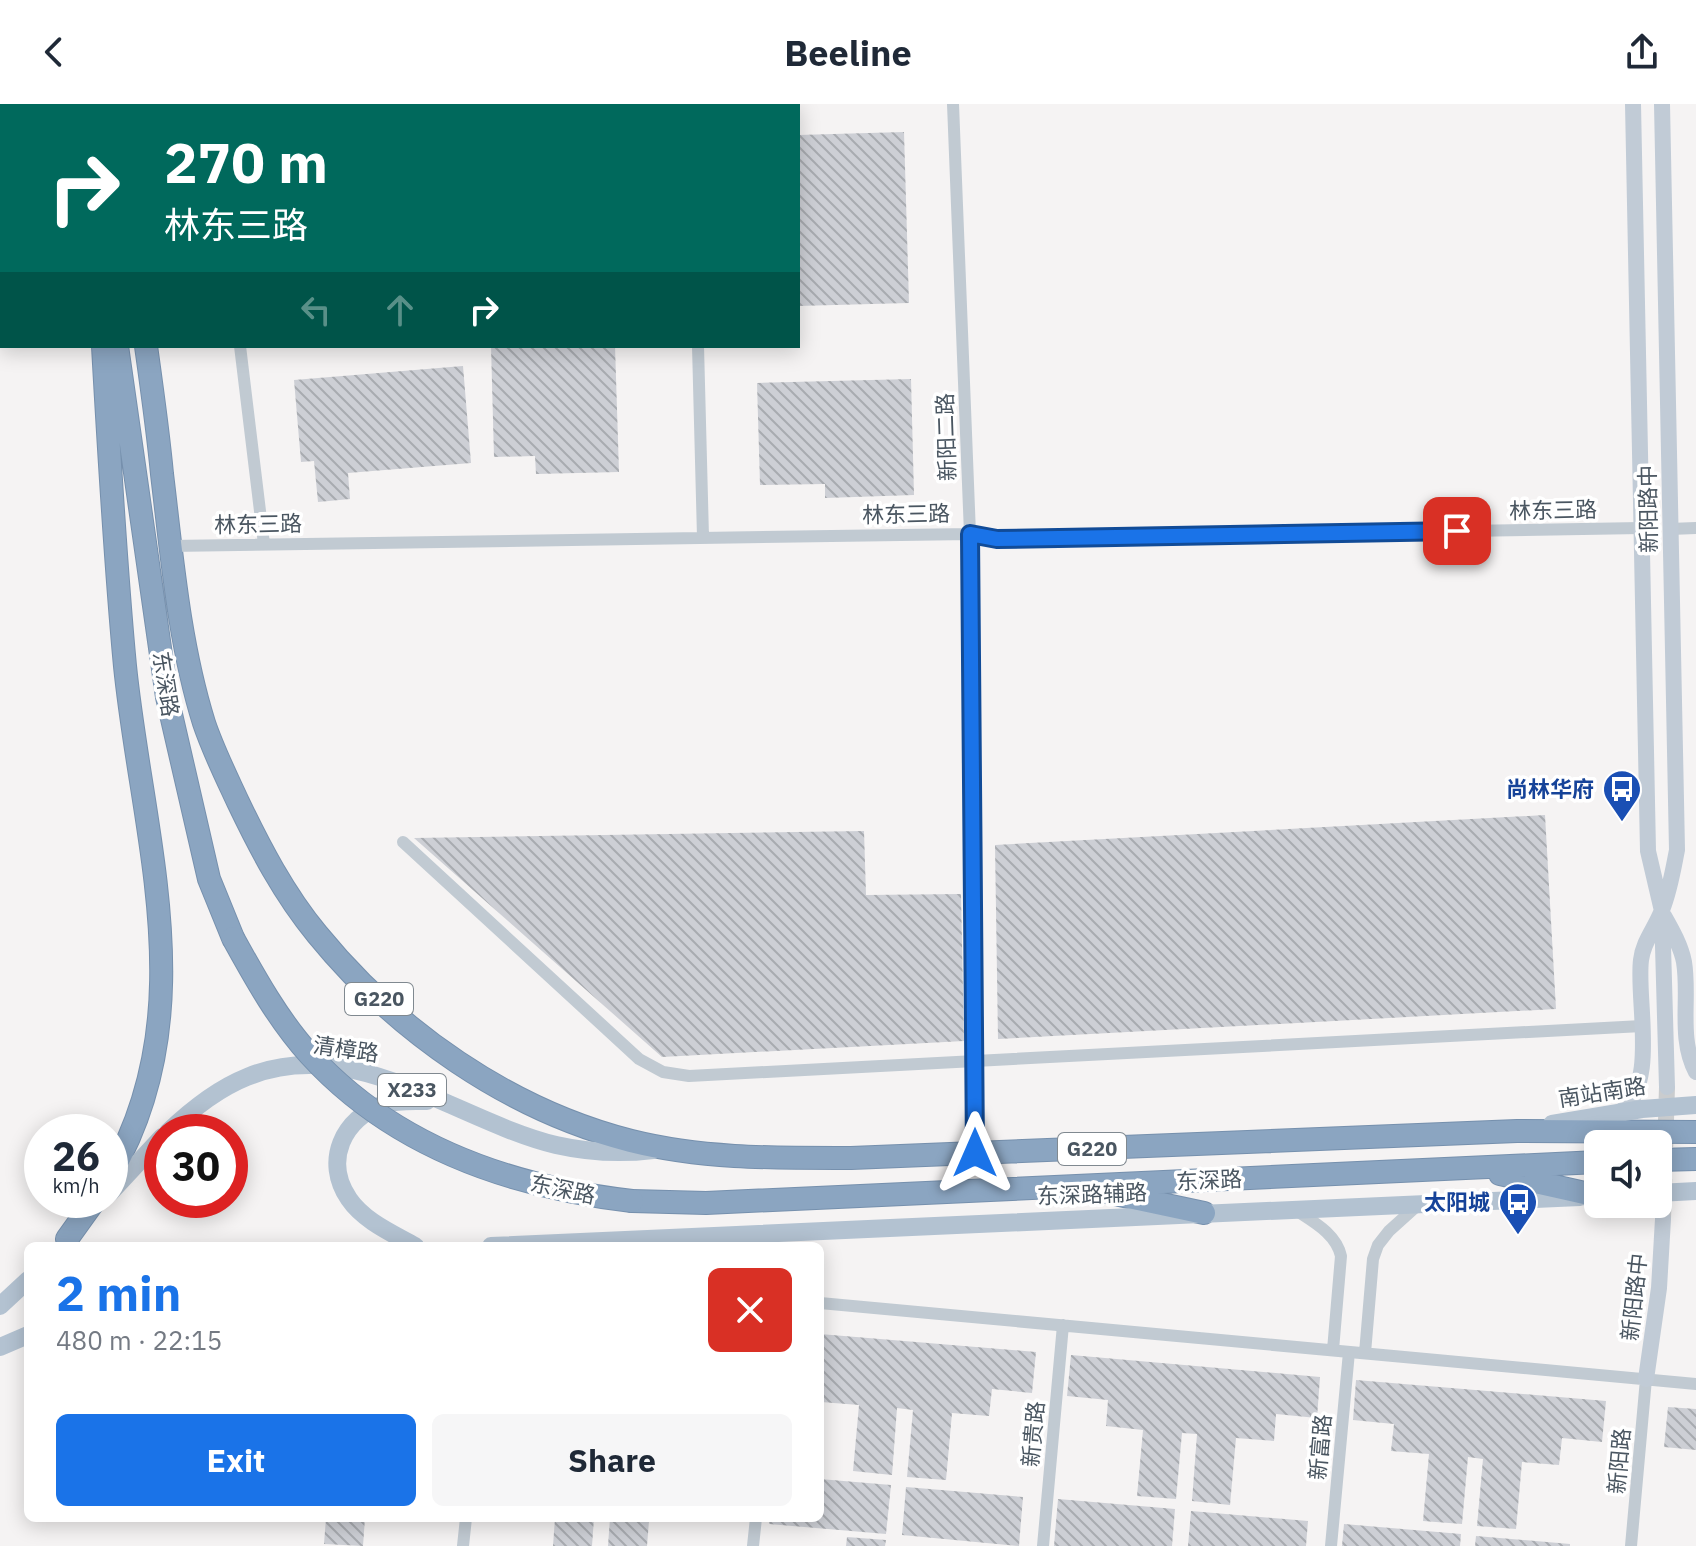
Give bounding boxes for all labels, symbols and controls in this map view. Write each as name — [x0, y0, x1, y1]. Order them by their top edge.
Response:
text: Beeline — [784, 29, 912, 76]
icon: back — [32, 30, 76, 74]
icon: share — [1620, 30, 1664, 74]
text: 270 m — [164, 126, 328, 198]
icon: right — [32, 136, 136, 240]
text: 林东三路 — [164, 201, 308, 248]
icon: left — [294, 288, 338, 332]
icon: ahead — [378, 288, 422, 332]
icon: right — [462, 288, 506, 332]
street label: 新阳二路 — [929, 393, 962, 482]
street label: 新阳路中 — [1632, 465, 1663, 553]
street label: 林东三路 — [1509, 494, 1597, 525]
pin — [1423, 497, 1491, 565]
street label: 林东三路 — [862, 498, 950, 529]
street label: 林东三路 — [214, 508, 302, 539]
icon: arrive — [1435, 509, 1479, 553]
street label: 东深路 — [147, 649, 186, 719]
bus stop icon: 尚林华府 — [1601, 768, 1643, 823]
place label: 尚林华府 — [1506, 774, 1594, 803]
road number: G220 — [345, 983, 413, 1015]
street label: 清樟路 — [311, 1030, 381, 1067]
street label: 南站南路 — [1556, 1070, 1648, 1113]
road number: X233 — [378, 1074, 446, 1106]
position arrow — [933, 1111, 1017, 1195]
speed limit sign: 30 — [144, 1114, 248, 1218]
text: 26 — [52, 1130, 100, 1182]
map controls — [1584, 1130, 1672, 1218]
button: sound — [1584, 1130, 1672, 1218]
road number: G220 — [1058, 1133, 1126, 1165]
street label: 东深路 — [1175, 1163, 1243, 1196]
street label: 东深路 — [528, 1167, 598, 1210]
text: km/h — [52, 1172, 100, 1199]
street label: 东深路辅路 — [1037, 1177, 1147, 1210]
bus stop icon: 太阳城 — [1497, 1181, 1539, 1236]
place label: 太阳城 — [1424, 1187, 1490, 1216]
street label: 新阳路中 — [1614, 1252, 1653, 1342]
text: 2 min — [56, 1262, 181, 1324]
button: close — [708, 1268, 792, 1352]
text: 480 m · 22:15 — [56, 1323, 222, 1357]
street label: 新贵路 — [1015, 1400, 1050, 1468]
street label: 新富路 — [1302, 1413, 1337, 1481]
button: Exit — [56, 1414, 416, 1506]
button: Share — [432, 1414, 792, 1506]
street label: 新阳路 — [1601, 1427, 1636, 1495]

